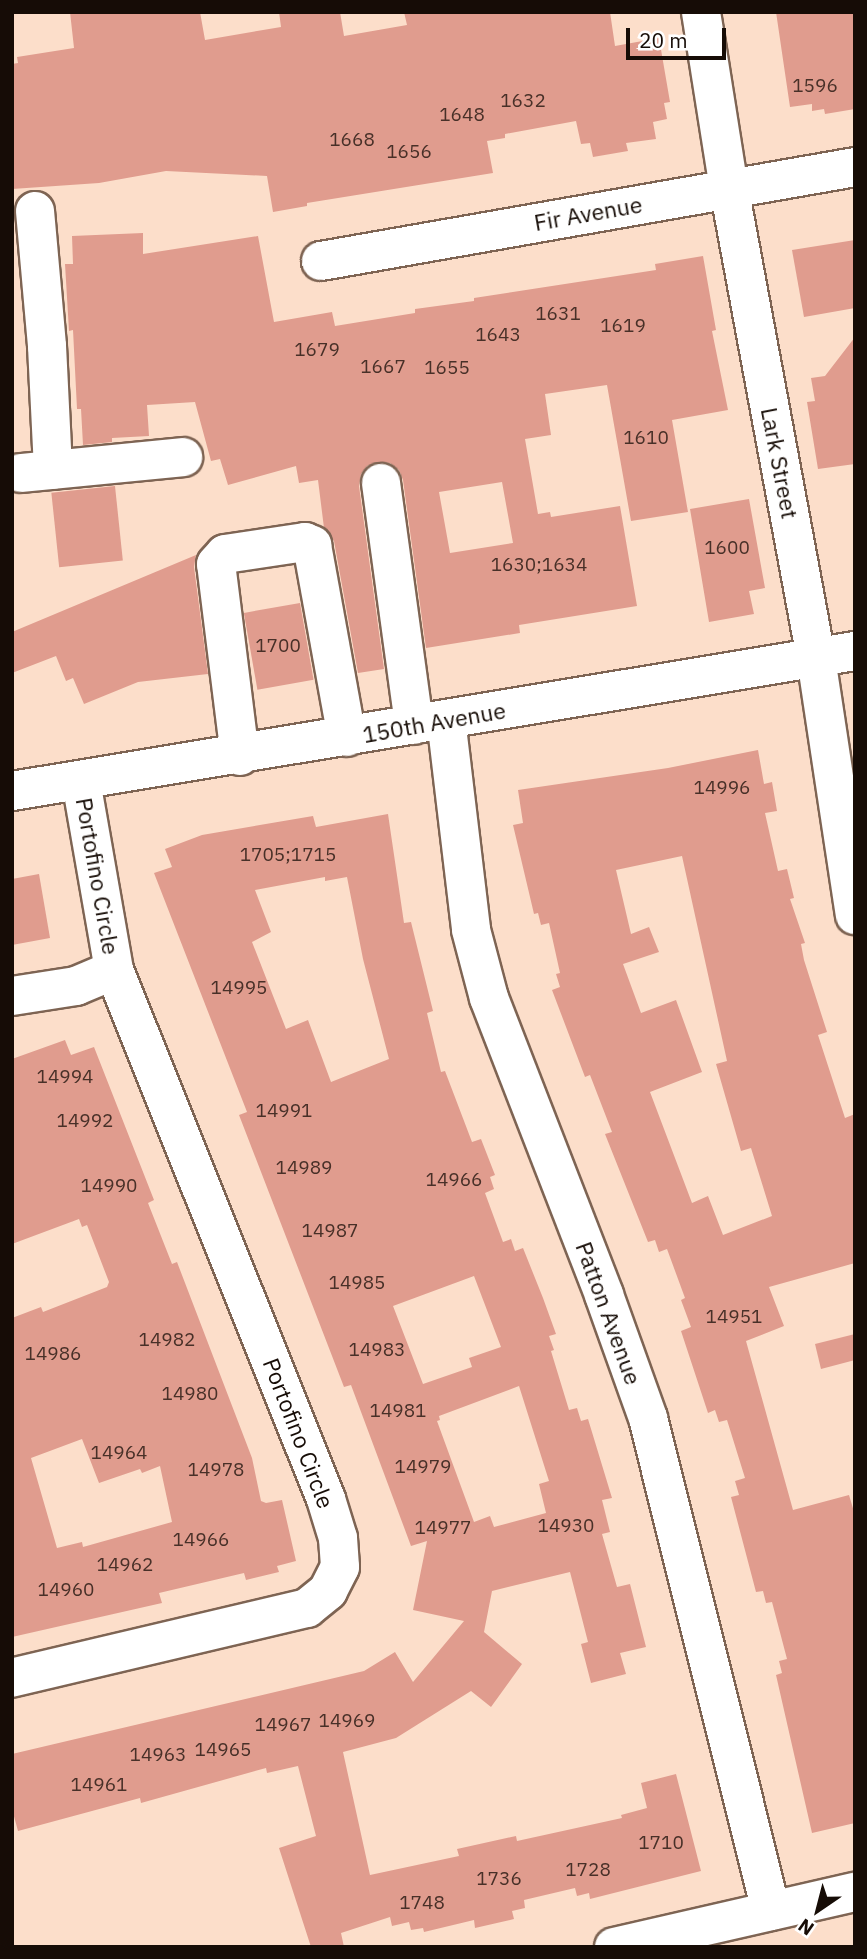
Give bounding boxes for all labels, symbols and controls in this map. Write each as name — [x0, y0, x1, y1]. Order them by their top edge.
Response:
scale bar — [629, 14, 729, 58]
text: 20 m — [639, 26, 688, 54]
house number: 1596 — [792, 75, 838, 97]
house number: 1632 — [500, 90, 546, 112]
house number: 1648 — [439, 104, 485, 126]
house number: 1668 — [329, 129, 375, 151]
house number: 1656 — [386, 141, 432, 163]
street label: Fir Avenue — [532, 190, 644, 236]
house number: 1631 — [535, 303, 581, 325]
house number: 1619 — [600, 315, 646, 337]
house number: 1643 — [475, 324, 521, 346]
house number: 1679 — [294, 339, 340, 361]
house number: 1667 — [360, 356, 406, 378]
house number: 1655 — [424, 357, 470, 379]
street label: Lark Street — [756, 405, 804, 521]
house number: 1610 — [623, 427, 669, 449]
house number: 1600 — [704, 537, 750, 559]
house number: 1630;1634 — [491, 554, 587, 576]
house number: 1700 — [255, 635, 301, 657]
street label: 150th Avenue — [360, 696, 508, 748]
house number: 14996 — [694, 777, 750, 799]
street label: Portofino Circle — [71, 795, 125, 957]
house number: 1705;1715 — [240, 844, 336, 866]
house number: 14995 — [211, 977, 267, 999]
house number: 14994 — [37, 1066, 93, 1088]
house number: 14991 — [256, 1100, 312, 1122]
house number: 14992 — [57, 1110, 113, 1132]
house number: 14989 — [276, 1157, 332, 1179]
house number: 14966 — [426, 1169, 482, 1191]
house number: 14990 — [81, 1175, 137, 1197]
house number: 14987 — [302, 1220, 358, 1242]
street label: Patton Avenue — [570, 1238, 648, 1388]
house number: 14985 — [329, 1272, 385, 1294]
house number: 14951 — [706, 1306, 762, 1328]
house number: 14982 — [139, 1329, 195, 1351]
house number: 14983 — [349, 1339, 405, 1361]
house number: 14986 — [25, 1343, 81, 1365]
street label: Portofino Circle — [258, 1354, 340, 1512]
house number: 14980 — [162, 1383, 218, 1405]
house number: 14981 — [370, 1400, 426, 1422]
house number: 14964 — [91, 1442, 147, 1464]
house number: 14979 — [395, 1456, 451, 1478]
house number: 14978 — [188, 1459, 244, 1481]
house number: 14930 — [538, 1515, 594, 1537]
house number: 14977 — [415, 1517, 471, 1539]
house number: 14966 — [173, 1529, 229, 1551]
house number: 14962 — [97, 1554, 153, 1576]
house number: 14960 — [38, 1579, 94, 1601]
house number: 14969 — [319, 1710, 375, 1732]
house number: 14967 — [255, 1714, 311, 1736]
house number: 14965 — [195, 1739, 251, 1761]
house number: 14963 — [130, 1744, 186, 1766]
house number: 14961 — [71, 1774, 127, 1796]
house number: 1710 — [638, 1832, 684, 1854]
house number: 1728 — [565, 1859, 611, 1881]
house number: 1736 — [476, 1868, 522, 1890]
north arrow — [783, 1875, 853, 1945]
house number: 1748 — [399, 1892, 445, 1914]
text: N — [793, 1913, 818, 1941]

